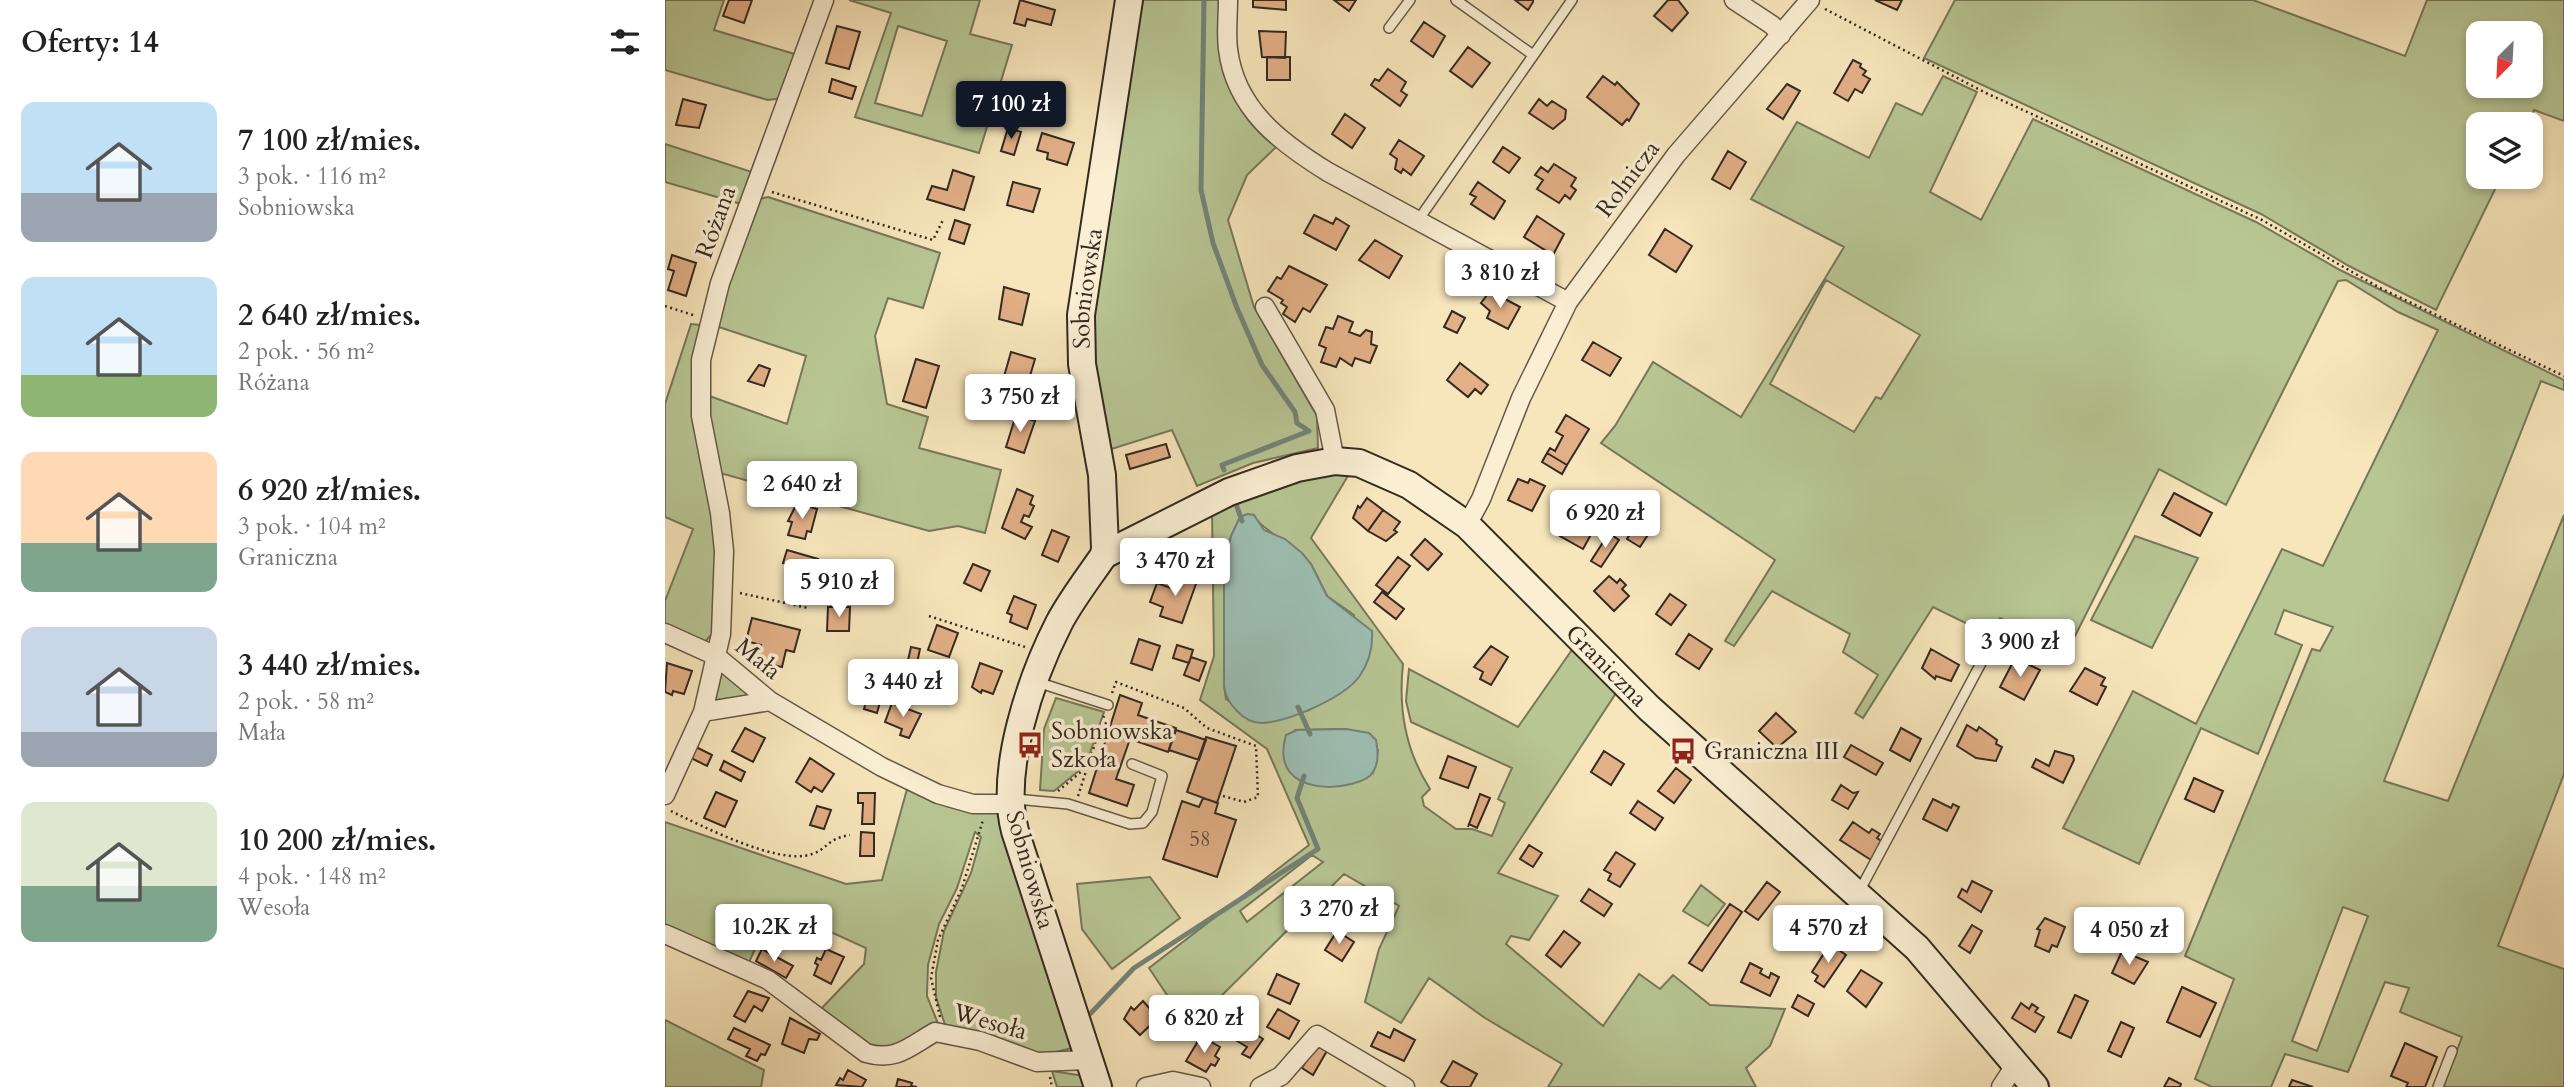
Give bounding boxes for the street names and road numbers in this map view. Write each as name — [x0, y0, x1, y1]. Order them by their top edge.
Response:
street label: Rolnicza — [1588, 133, 1668, 224]
street label: Różana — [688, 181, 744, 263]
street label: Sobniowska — [1064, 225, 1111, 349]
street label: Graniczna — [1558, 617, 1656, 714]
street label: Mała — [728, 630, 788, 688]
street label: Sobniowska — [997, 807, 1063, 934]
street label: Wesoła — [948, 995, 1031, 1048]

